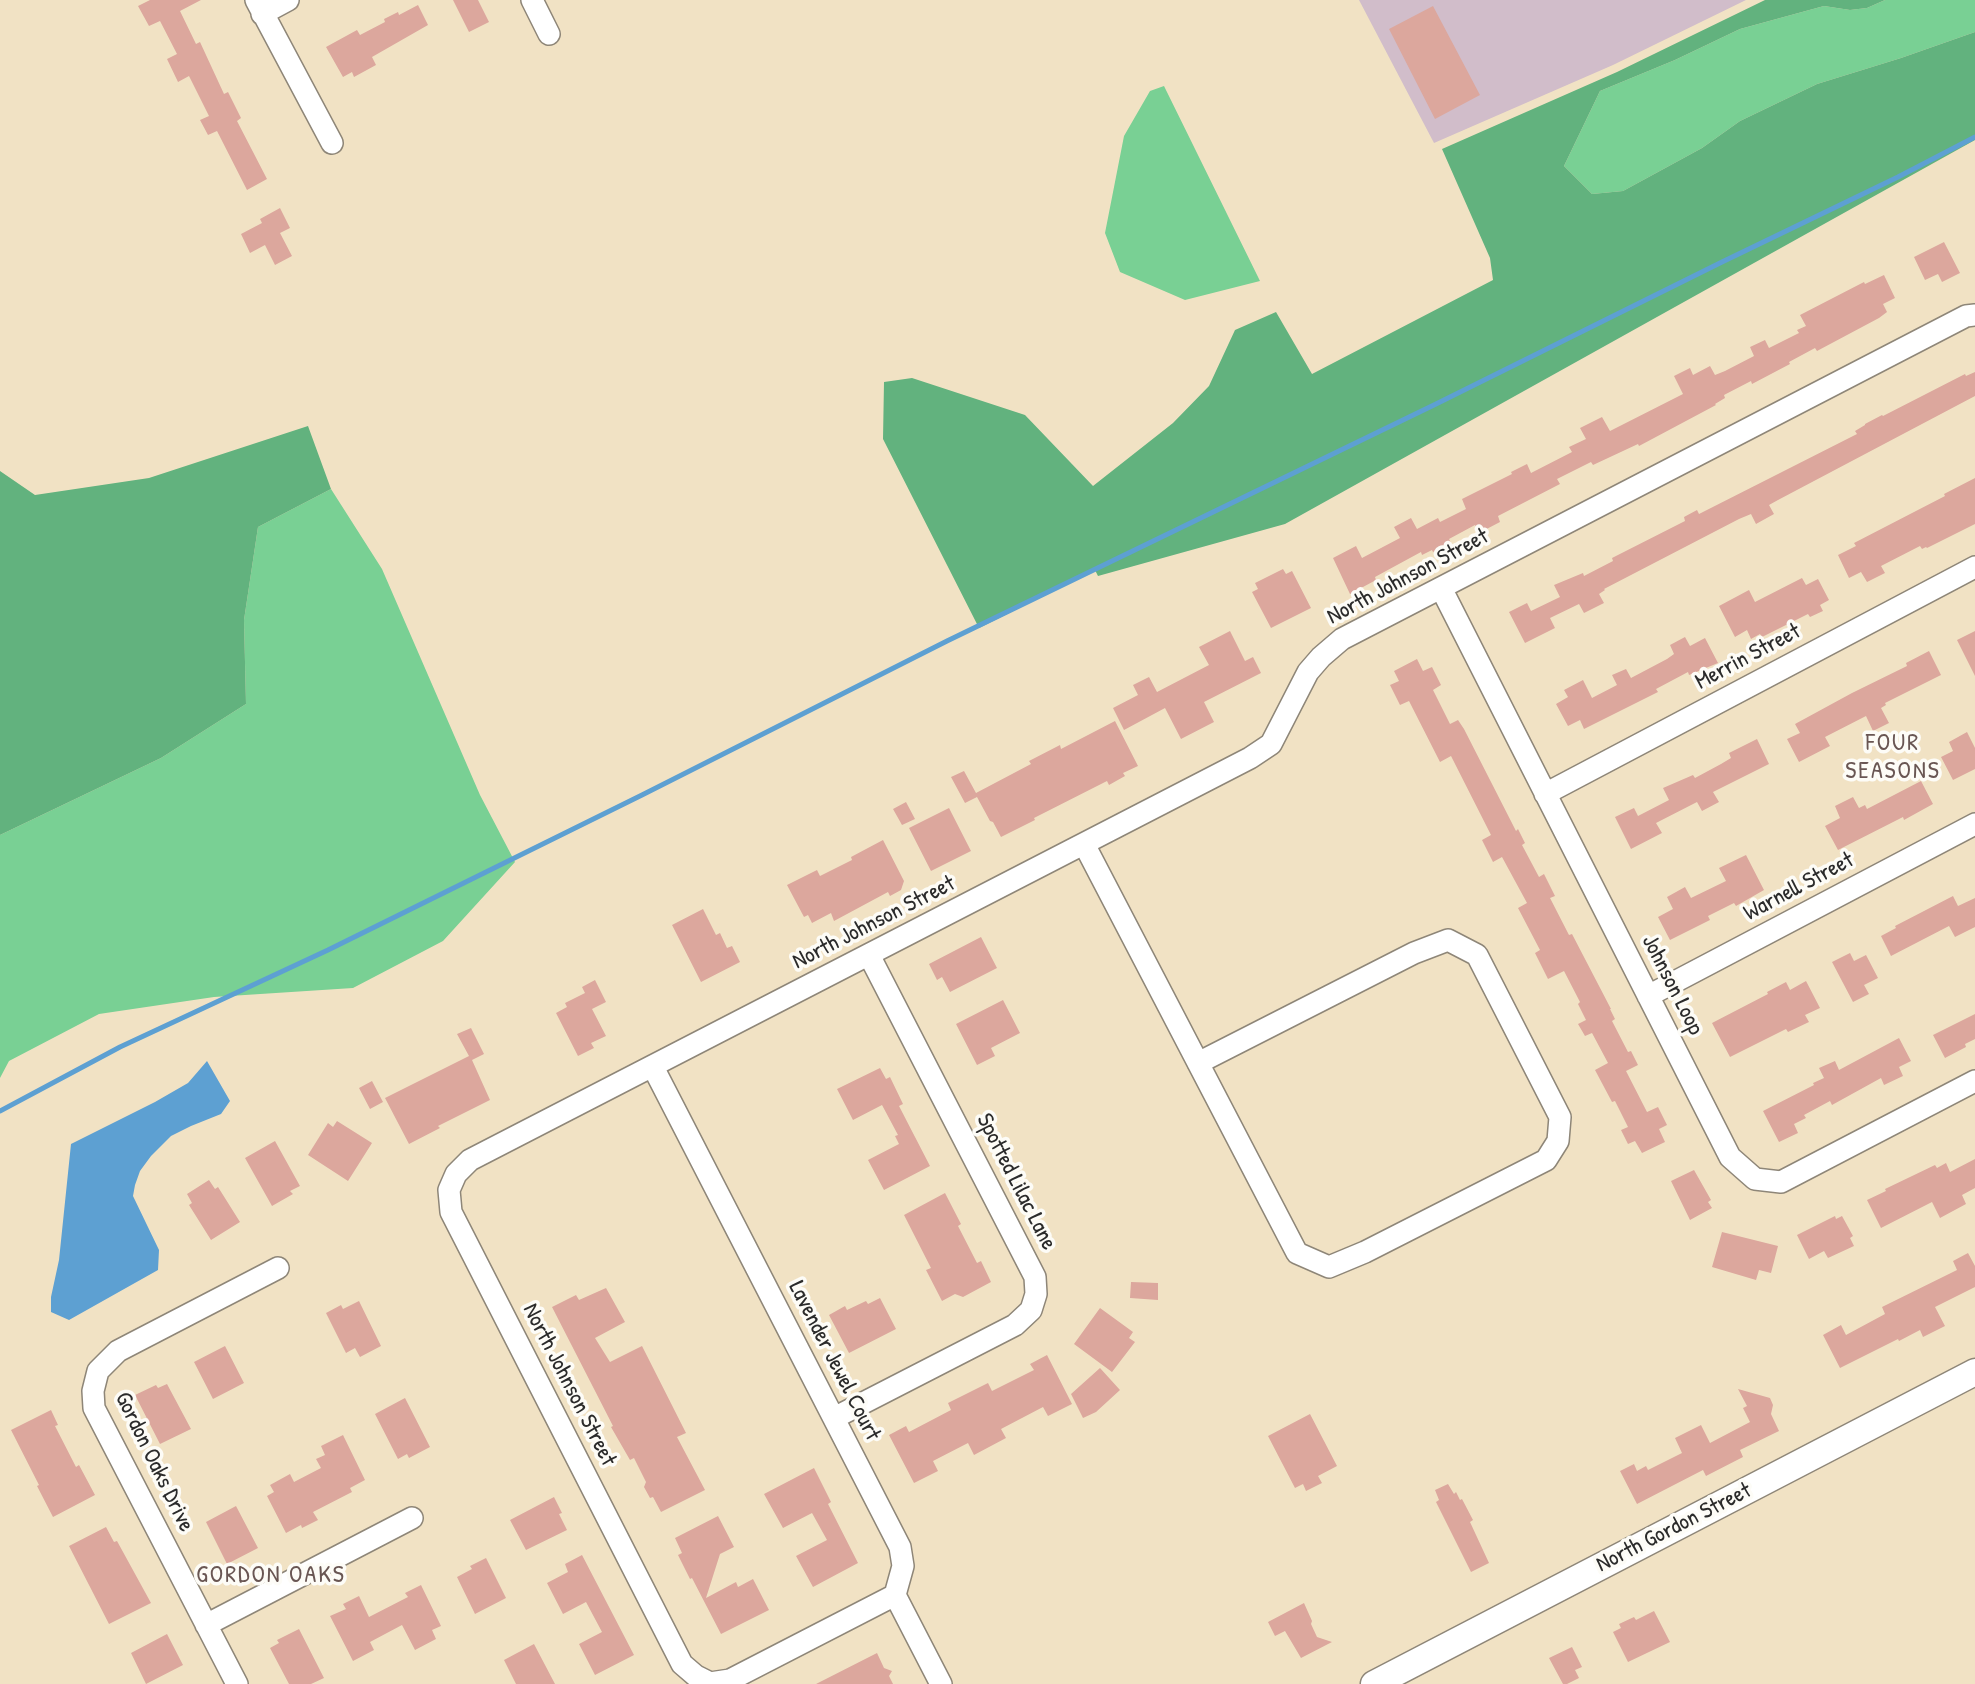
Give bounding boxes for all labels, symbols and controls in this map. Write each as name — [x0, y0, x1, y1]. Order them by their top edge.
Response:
street label: North Johnson Street — [1323, 523, 1493, 631]
street label: Merrin Street — [1691, 618, 1805, 696]
district label: FOUR SEASONS — [1846, 730, 1940, 786]
street label: Warnell Street — [1739, 847, 1859, 927]
street label: North Johnson Street — [788, 870, 960, 976]
street label: Johnson Loop — [1635, 930, 1709, 1040]
street label: Spotted Lilac Lane — [970, 1109, 1062, 1255]
street label: Lavender Jewel Court — [782, 1277, 886, 1445]
street label: North Johnson Street — [516, 1299, 622, 1471]
street label: Gordon Oaks Drive — [108, 1388, 200, 1536]
street label: North Gordon Street — [1592, 1477, 1756, 1579]
district label: GORDON OAKS — [198, 1562, 344, 1590]

